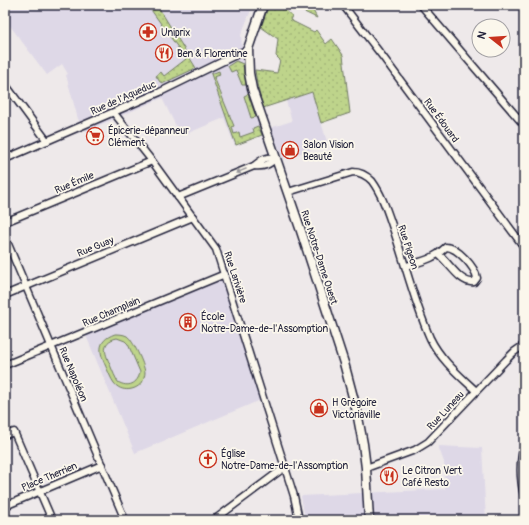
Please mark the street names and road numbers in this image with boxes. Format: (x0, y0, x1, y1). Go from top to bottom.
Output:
street label: Rue de l'Aqueduc (89, 78, 158, 118)
street label: Rue Édouard (421, 96, 462, 145)
street label: Rue Émile (53, 168, 96, 197)
street label: Rue Notre-Dame Ouest (298, 209, 340, 307)
street label: Rue Pigeon (395, 224, 421, 271)
street label: Rue Guay (75, 234, 116, 260)
street label: Rue Larivière (221, 250, 249, 305)
street label: Rue Champlain (81, 294, 142, 329)
street label: Rue Napoléon (56, 345, 90, 404)
street label: Rue Luneau (425, 389, 467, 433)
street label: Place Therrien (20, 460, 79, 494)

